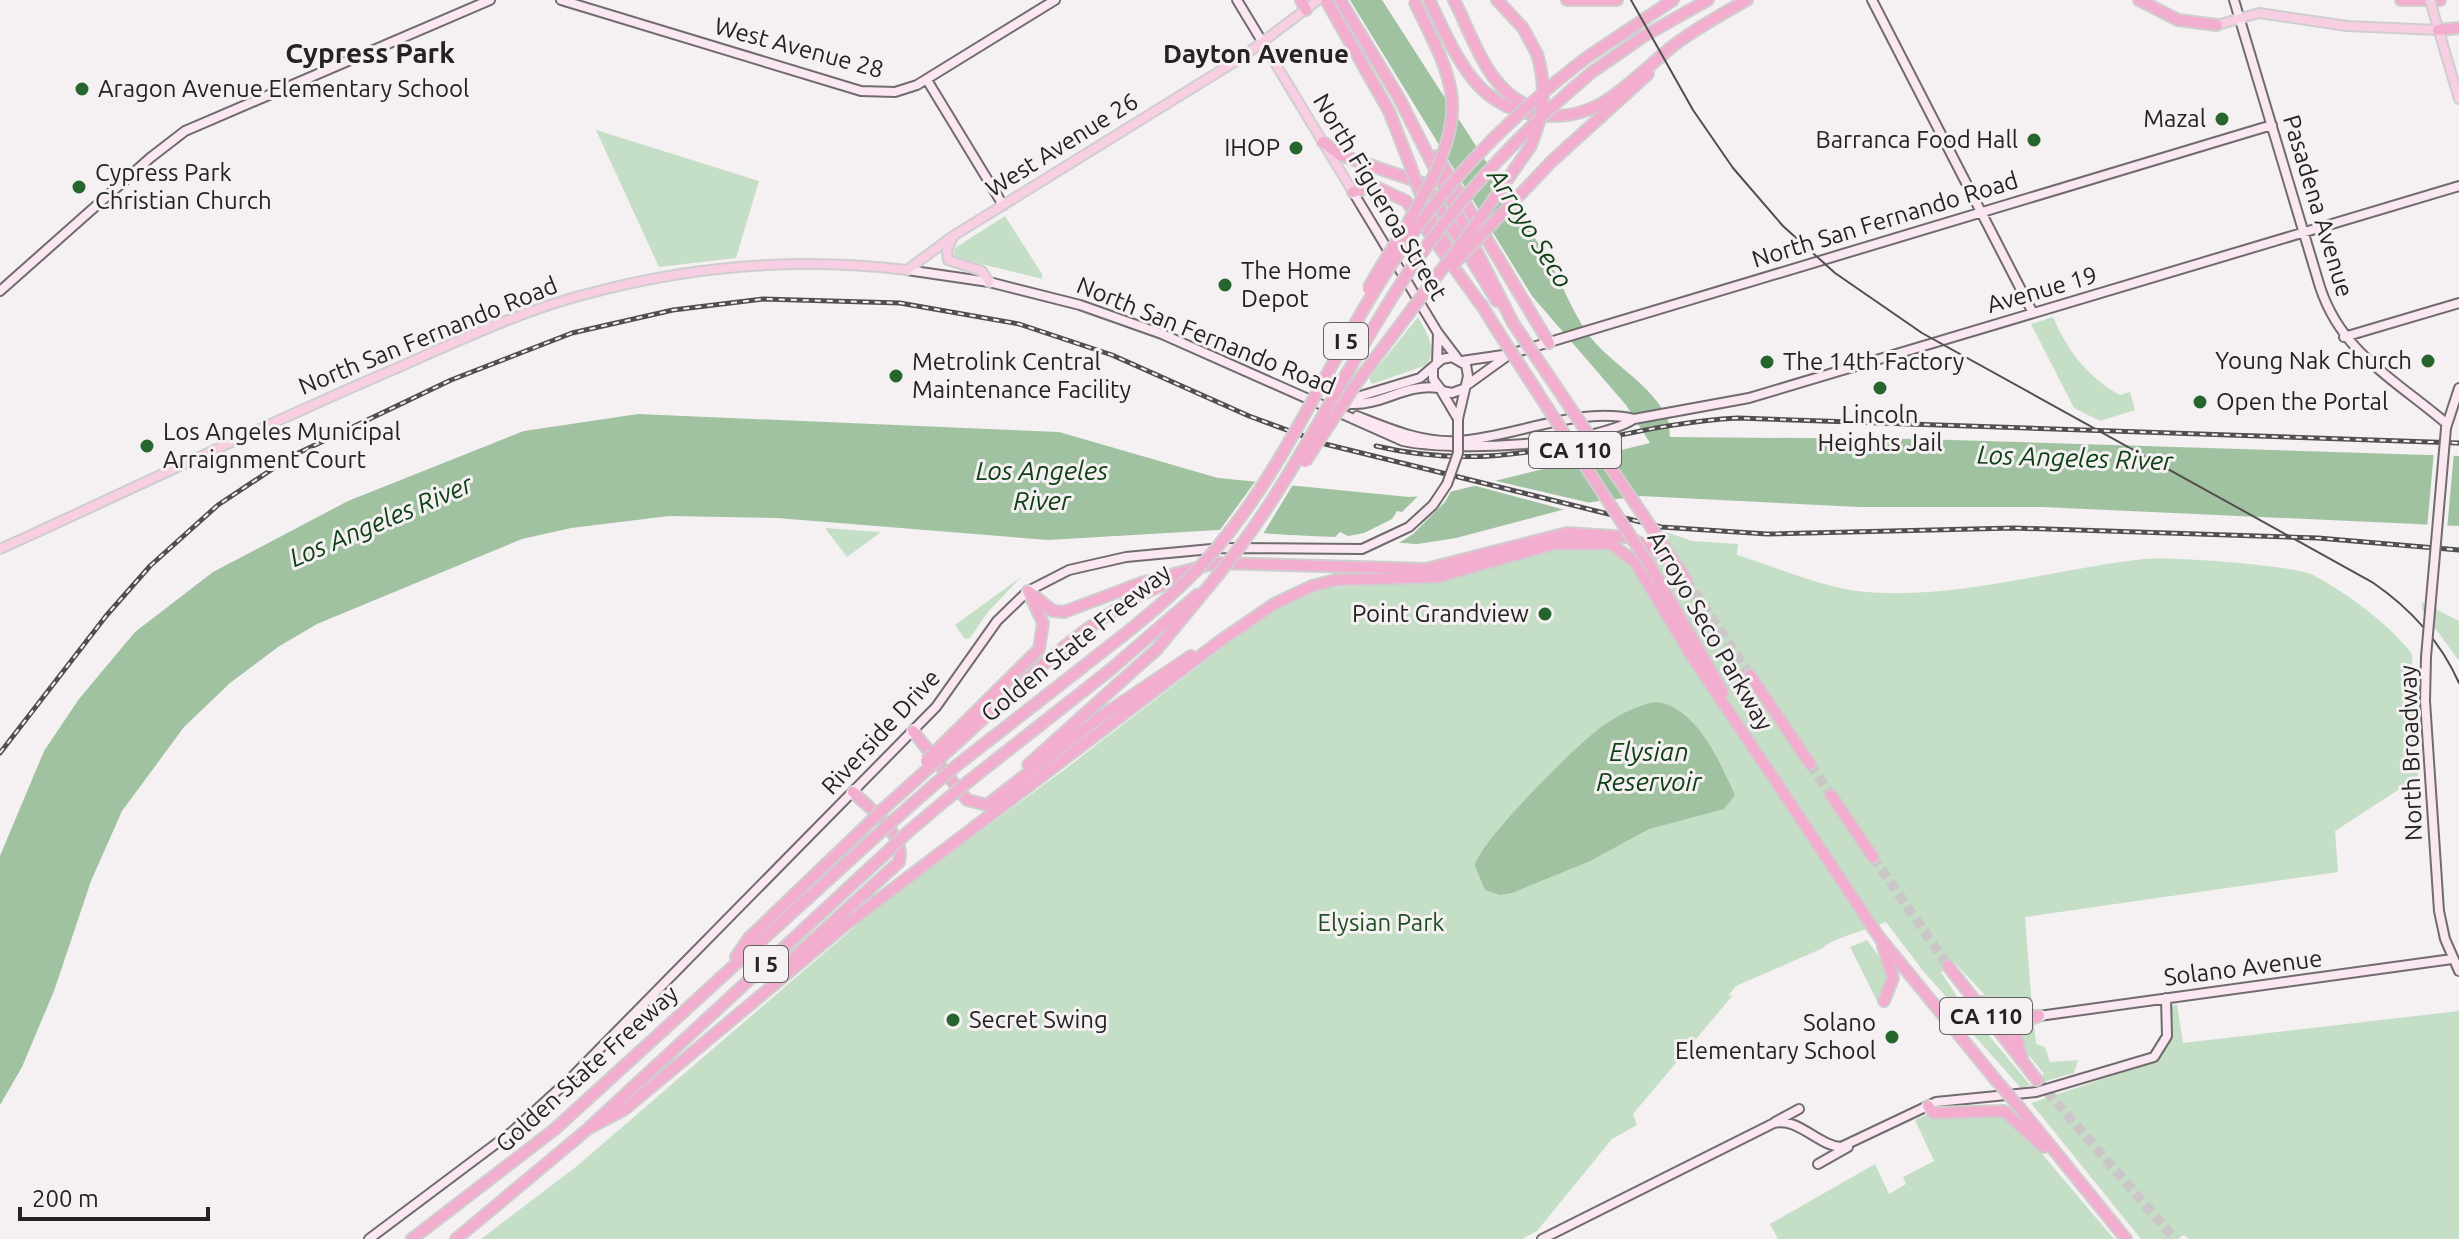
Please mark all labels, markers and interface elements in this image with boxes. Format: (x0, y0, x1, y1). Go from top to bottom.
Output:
street label: West Avenue 28 (712, 12, 887, 83)
district label: Cypress Park (285, 37, 455, 68)
district label: Dayton Avenue (1163, 39, 1349, 68)
place label: Aragon Avenue Elementary School (98, 75, 469, 102)
marker: Aragon Avenue Elementary School (73, 80, 91, 98)
street label: West Avenue 26 (981, 87, 1143, 202)
street label: North Figueroa Street (1308, 89, 1453, 305)
place label: Mazal (2143, 105, 2206, 132)
marker: Mazal (2213, 110, 2231, 128)
street label: Pasadena Avenue (2278, 112, 2359, 300)
place label: Barranca Food Hall (1815, 126, 2018, 153)
marker: Barranca Food Hall (2025, 131, 2043, 149)
place label: IHOP (1224, 134, 1280, 161)
marker: IHOP (1287, 139, 1305, 157)
place label: Cypress Park Christian Church (95, 159, 272, 214)
water label: Arroyo Seco (1481, 161, 1578, 293)
street label: North San Fernando Road (1749, 166, 2021, 273)
marker: Cypress Park Christian Church (70, 178, 88, 196)
place label: The Home Depot (1241, 257, 1352, 312)
street label: Avenue 19 (1984, 261, 2100, 318)
street label: North San Fernando Road (295, 271, 561, 400)
street label: North San Fernando Road (1073, 271, 1339, 400)
marker: The Home Depot (1216, 276, 1234, 294)
road number: I 5 (1324, 323, 1368, 359)
place label: Young Nak Church (2215, 347, 2412, 374)
place label: Metrolink Central Maintenance Facility (912, 348, 1132, 403)
place label: The 14th Factory (1783, 348, 1965, 375)
marker: Young Nak Church (2419, 352, 2437, 370)
marker: The 14th Factory (1758, 353, 1776, 371)
marker: Metrolink Central Maintenance Facility (887, 367, 905, 385)
marker: Lincoln Heights Jail (1871, 379, 1889, 397)
place label: Open the Portal (2216, 388, 2388, 415)
marker: Open the Portal (2191, 393, 2209, 411)
place label: Lincoln Heights Jail (1818, 401, 1942, 456)
place label: Los Angeles Municipal Arraignment Court (163, 418, 401, 473)
road number: CA 110 (1529, 432, 1621, 468)
marker: Los Angeles Municipal Arraignment Court (138, 437, 156, 455)
water label: Los Angeles River (1977, 440, 2175, 475)
water label: Los Angeles River (976, 456, 1108, 515)
water label: Los Angeles River (285, 468, 478, 572)
street label: Arroyo Seco Parkway (1642, 526, 1779, 736)
street label: Golden State Freeway (976, 558, 1176, 727)
place label: Point Grandview (1352, 600, 1529, 627)
marker: Point Grandview (1536, 605, 1554, 623)
street label: Riverside Drive (816, 664, 945, 800)
street label: North Broadway (2394, 664, 2427, 841)
water label: Elysian Reservoir (1596, 737, 1703, 796)
park label: Elysian Park (1318, 909, 1444, 936)
street label: Solano Avenue (2162, 944, 2324, 991)
road number: I 5 (744, 946, 788, 982)
street label: Golden State Freeway (490, 980, 683, 1157)
road number: CA 110 (1940, 998, 2032, 1034)
place label: Secret Swing (969, 1006, 1108, 1033)
place label: Solano Elementary School (1675, 1009, 1876, 1064)
marker: Secret Swing (944, 1011, 962, 1029)
marker: Solano Elementary School (1883, 1028, 1901, 1046)
scale bar (20, 1171, 208, 1221)
text: 200 m (32, 1185, 99, 1212)

